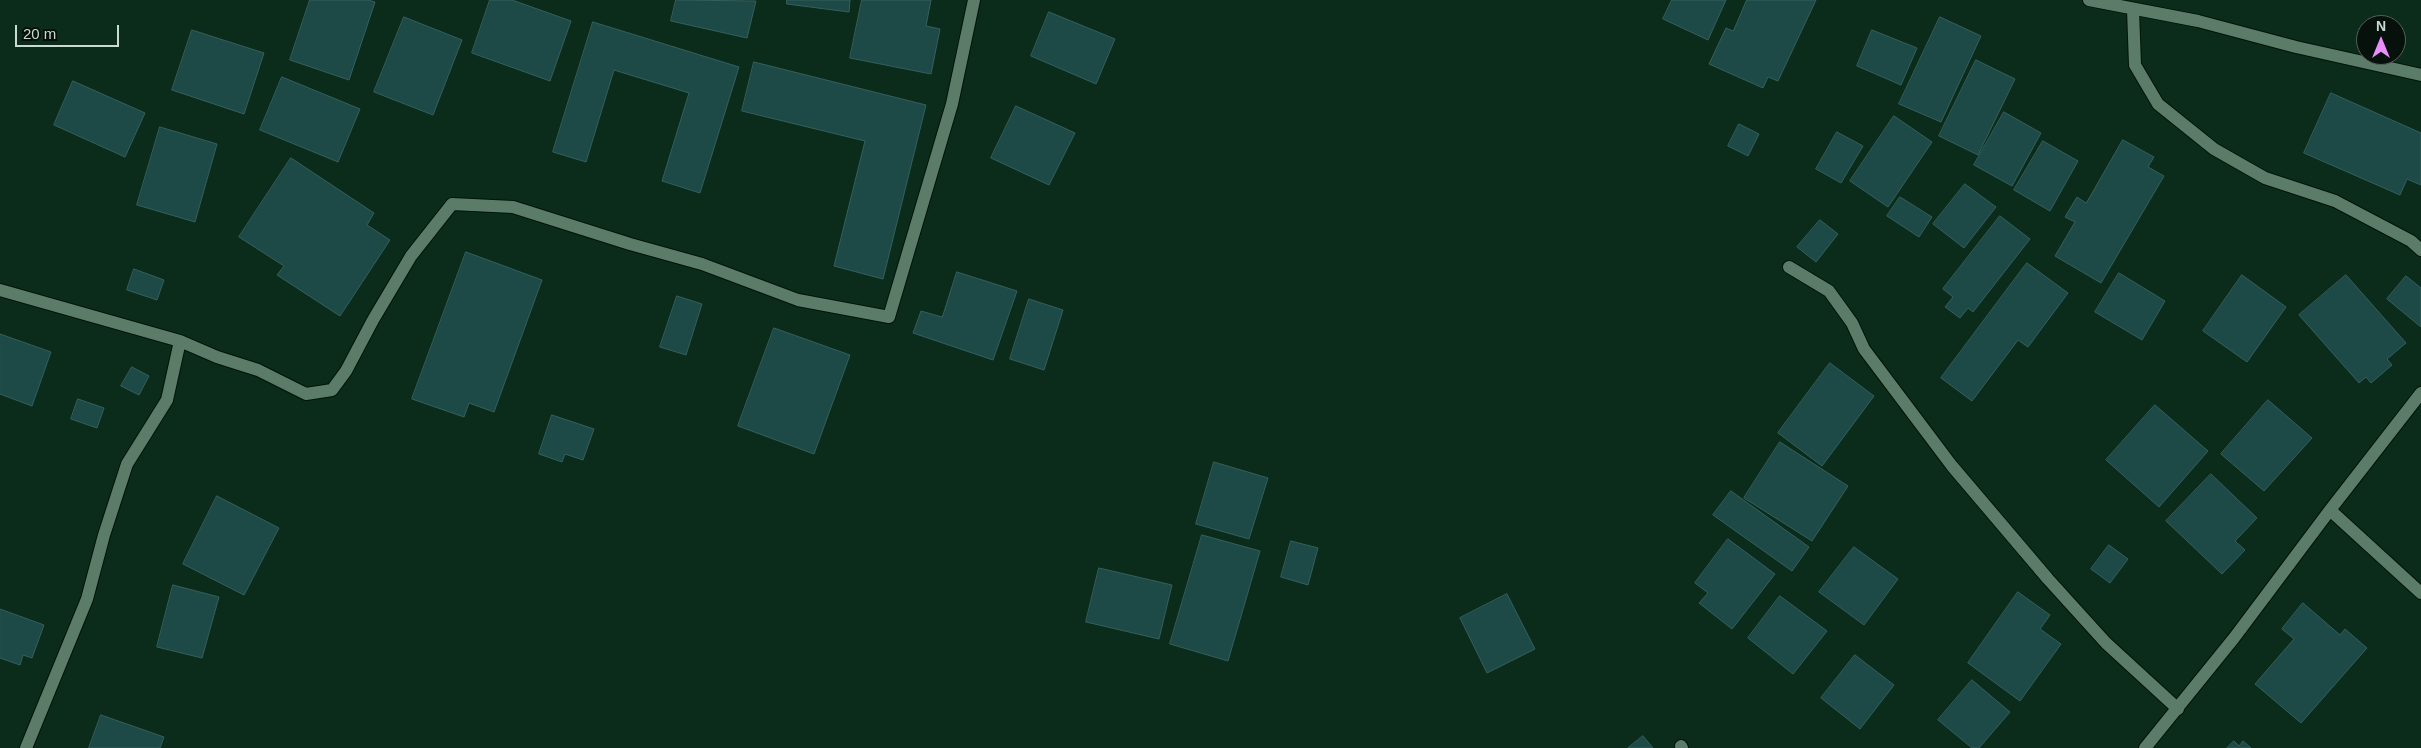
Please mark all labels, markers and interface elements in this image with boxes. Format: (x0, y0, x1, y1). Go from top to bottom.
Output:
scale bar (18, 15, 121, 47)
north arrow (2356, 15, 2406, 65)
text: N (2376, 18, 2386, 34)
text: 20 m (23, 25, 56, 42)

